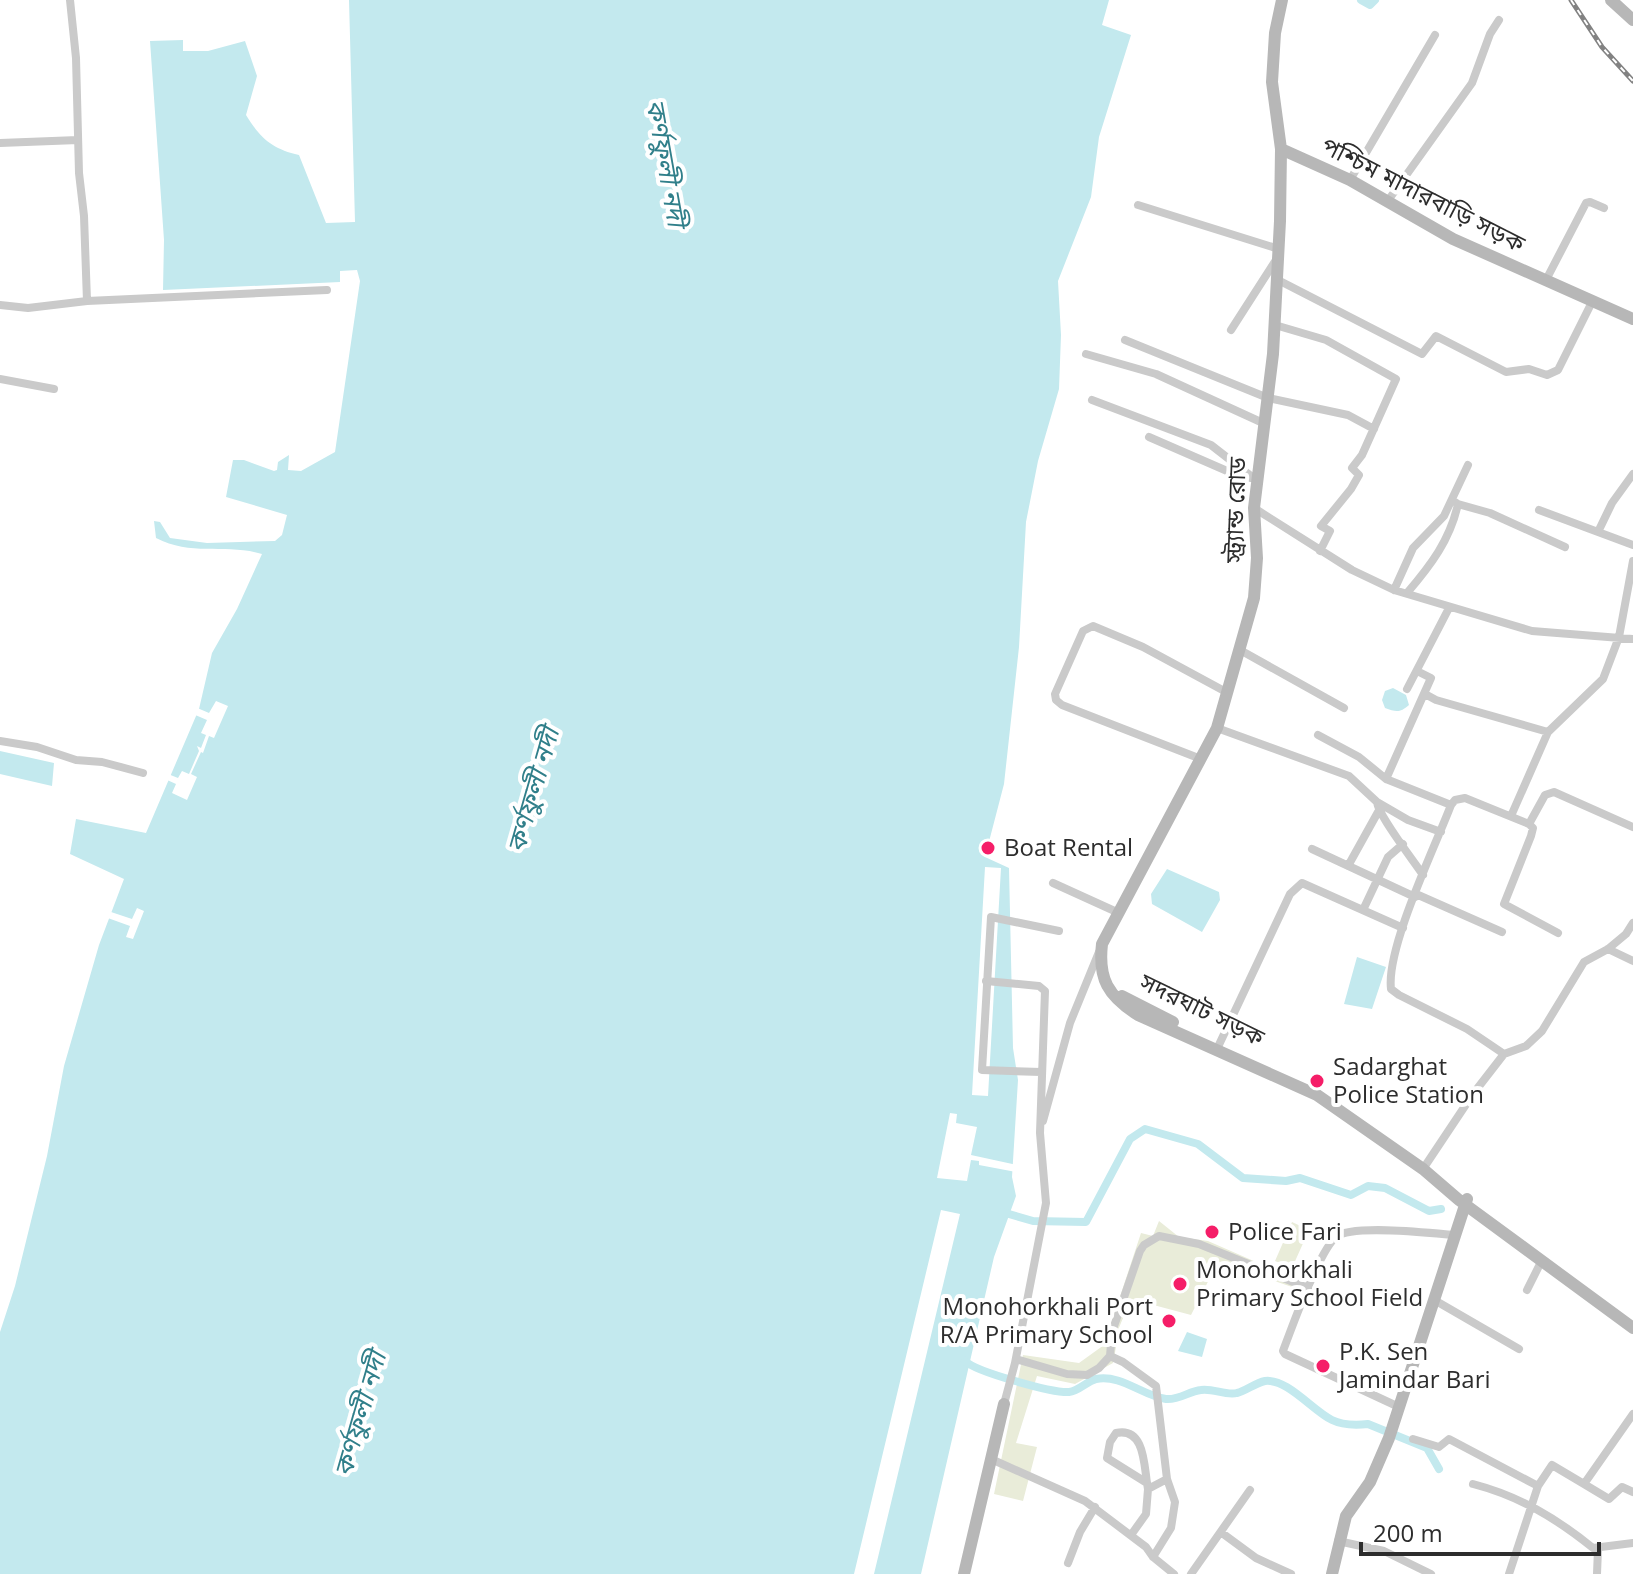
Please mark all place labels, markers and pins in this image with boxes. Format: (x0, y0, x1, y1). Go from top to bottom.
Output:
place label: Boat Rental (1004, 830, 1133, 863)
marker: Boat Rental (979, 839, 997, 857)
place label: Sadarghat Police Station (1333, 1049, 1484, 1110)
marker: Sadarghat Police Station (1308, 1072, 1326, 1090)
place label: Police Fari (1228, 1214, 1342, 1247)
marker: Police Fari (1203, 1223, 1221, 1241)
place label: Monohorkhali Primary School Field (1196, 1252, 1423, 1313)
marker: Monohorkhali Primary School Field (1171, 1275, 1189, 1293)
place label: Monohorkhali Port R/A Primary School (940, 1289, 1153, 1350)
marker: Monohorkhali Port R/A Primary School (1160, 1312, 1178, 1330)
place label: P.K. Sen Jamindar Bari (1337, 1334, 1491, 1395)
marker: P.K. Sen Jamindar Bari (1314, 1357, 1332, 1375)

